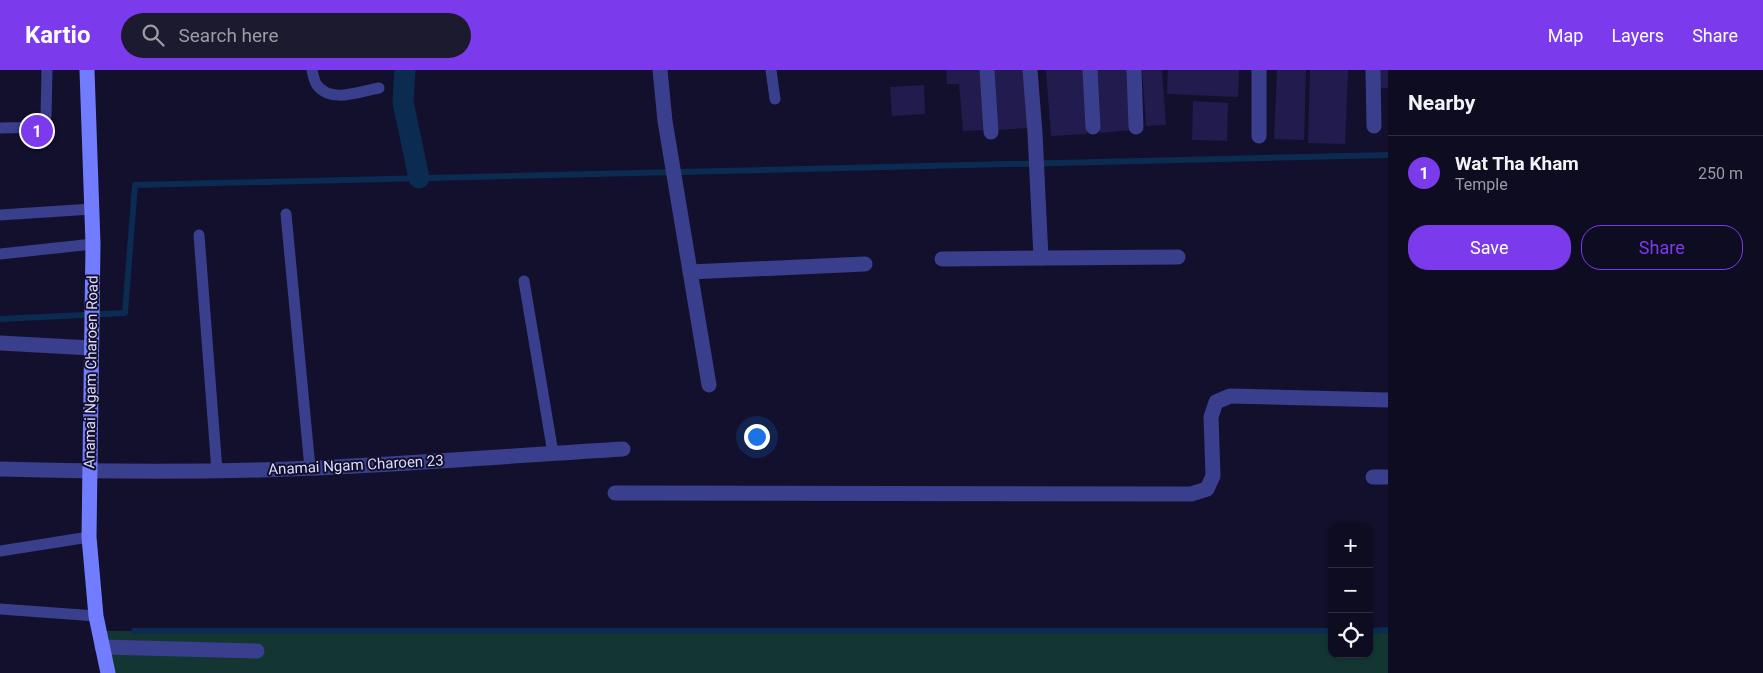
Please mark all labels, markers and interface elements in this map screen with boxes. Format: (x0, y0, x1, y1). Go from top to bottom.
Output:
search box (121, 13, 471, 58)
text: Kartio (25, 21, 91, 49)
icon: search (139, 21, 167, 49)
text: Search here (179, 24, 278, 47)
text: Map (1548, 25, 1583, 46)
text: Layers (1611, 25, 1664, 46)
text: Share (1692, 25, 1738, 46)
text: Nearby (1408, 91, 1475, 115)
pin: 1 (21, 112, 53, 150)
text: Wat Tha Kham (1455, 152, 1579, 175)
text: 1 (1419, 164, 1429, 183)
text: 250 m (1698, 164, 1743, 183)
text: Temple (1455, 175, 1508, 194)
button: Save (1408, 225, 1571, 270)
button: Share (1581, 225, 1743, 270)
street label: Anamai Ngam Charoen Road (80, 275, 102, 469)
your location (744, 424, 770, 450)
street label: Anamai Ngam Charoen 23 (268, 451, 444, 479)
map controls (1328, 523, 1373, 658)
button: + (1328, 523, 1373, 568)
button: − (1328, 568, 1373, 613)
button: locate (1328, 613, 1373, 658)

